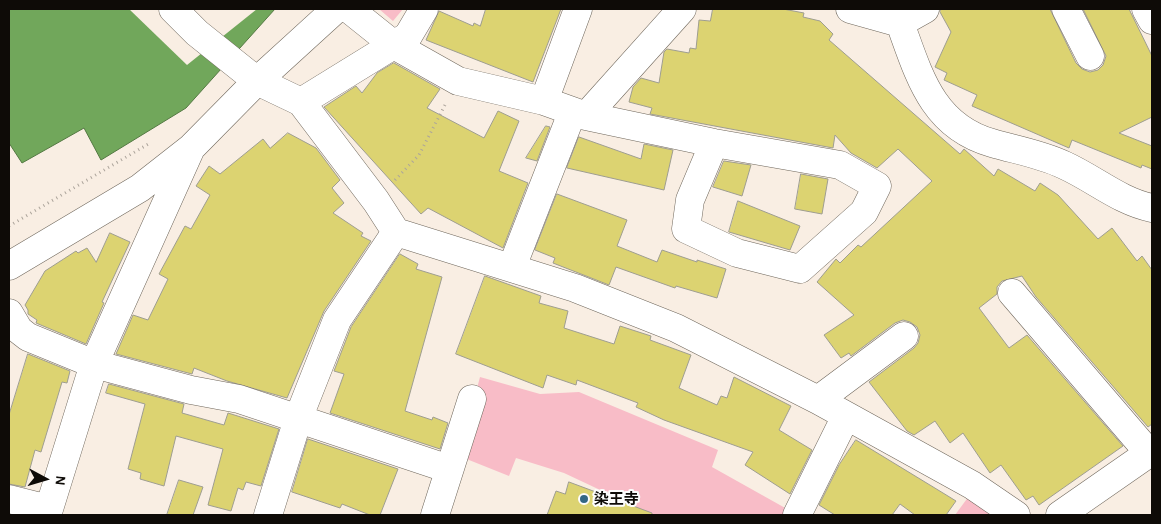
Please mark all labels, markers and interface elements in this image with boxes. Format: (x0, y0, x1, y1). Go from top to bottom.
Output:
north arrow (20, 454, 70, 504)
text: N (52, 475, 67, 486)
place label: 染王寺 (594, 490, 639, 508)
marker: 染王寺 (578, 493, 590, 505)

